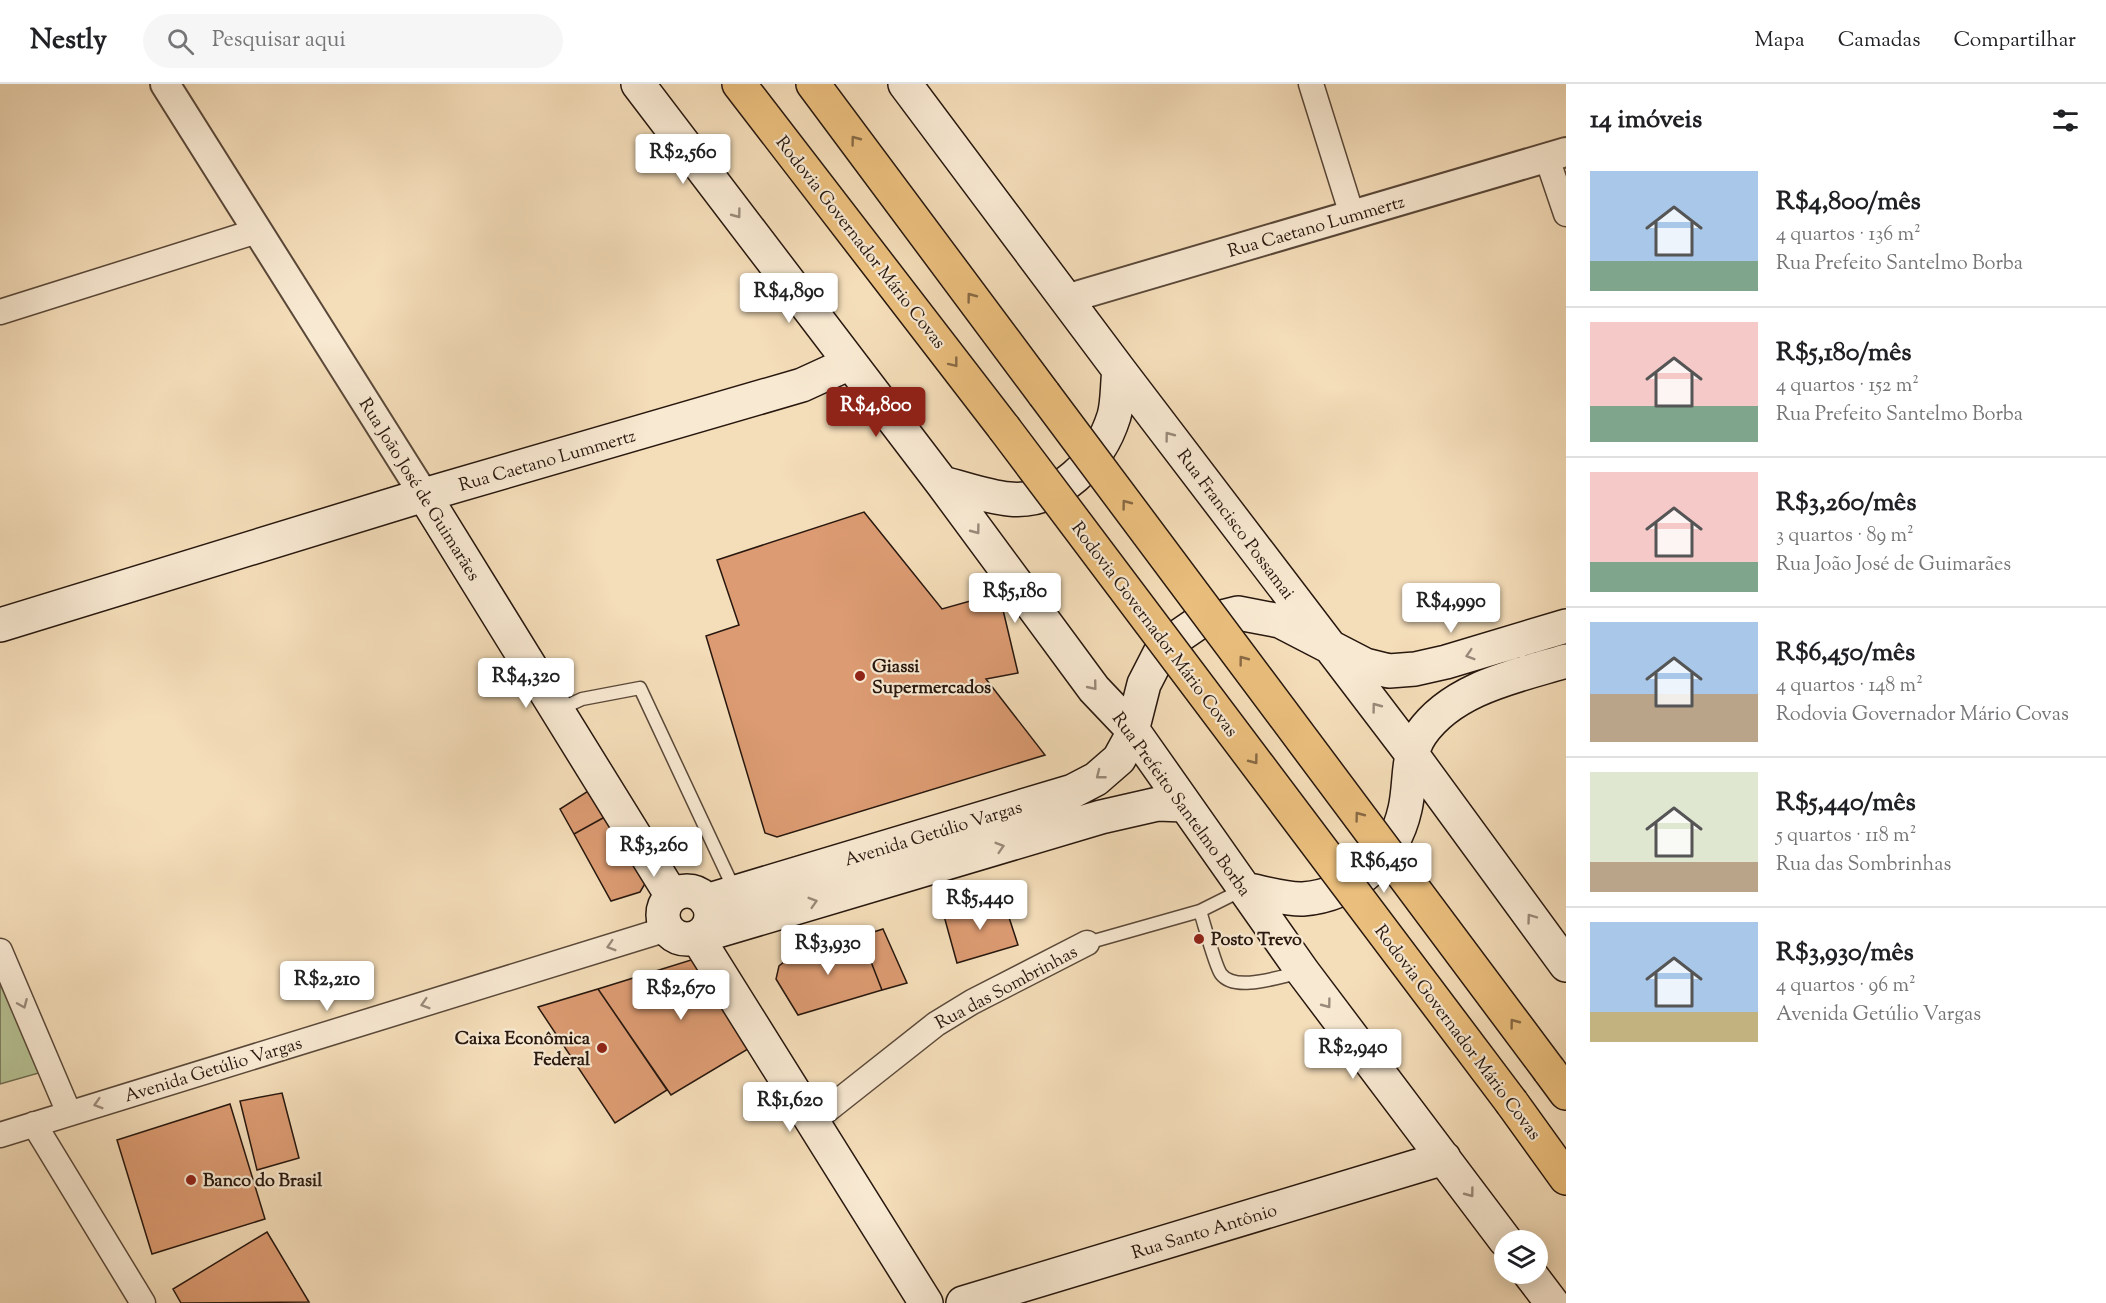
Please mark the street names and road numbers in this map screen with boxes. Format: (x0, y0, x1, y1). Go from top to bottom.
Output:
street label: Rodovia Governador Mário Covas (768, 131, 951, 355)
street label: Rua Caetano Lummertz (1225, 190, 1408, 266)
street label: Rua João José de Guimarães (351, 393, 485, 587)
street label: Rua Caetano Lummertz (456, 424, 639, 500)
street label: Rua Francisco Possamai (1169, 445, 1300, 606)
street label: Rodovia Governador Mário Covas (1064, 517, 1243, 743)
street label: Rua Prefeito Santelmo Borba (1105, 708, 1256, 903)
street label: Avenida Getúlio Vargas (842, 795, 1026, 874)
street label: Rodovia Governador Mário Covas (1367, 920, 1546, 1146)
street label: Rua das Sombrinhas (931, 940, 1083, 1037)
street label: Avenida Getúlio Vargas (122, 1031, 306, 1110)
street label: Rua Santo Antônio (1129, 1198, 1281, 1267)

